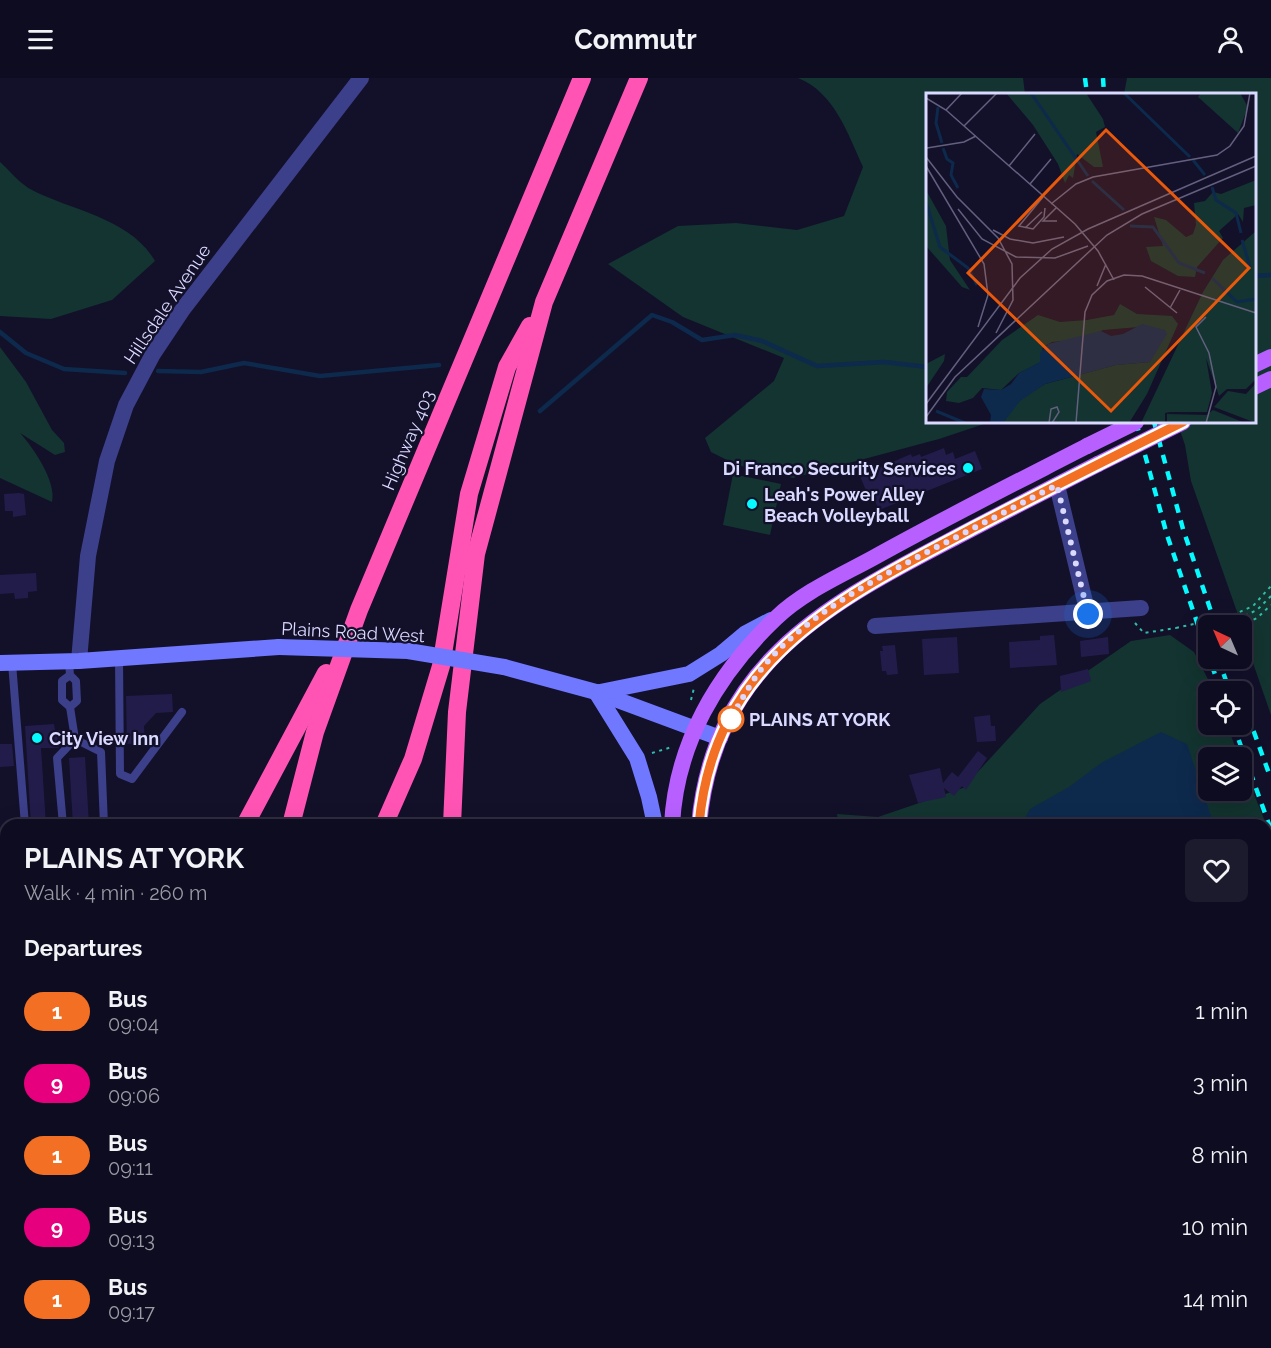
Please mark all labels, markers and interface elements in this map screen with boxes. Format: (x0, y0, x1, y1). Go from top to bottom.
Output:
icon: menu (24, 23, 57, 56)
icon: person (1214, 23, 1247, 56)
text: Commutr (574, 24, 697, 55)
inset map (926, 93, 1256, 423)
street label: Hillsdale Avenue (119, 240, 215, 368)
street label: Highway 403 (377, 387, 439, 493)
place label: Di Franco Security Services (723, 458, 956, 479)
marker: Di Franco Security Services (961, 461, 975, 475)
place label: Leah's Power Alley Beach Volleyball (764, 484, 925, 526)
marker: Leah's Power Alley Beach Volleyball (745, 497, 759, 511)
your location (1073, 599, 1103, 629)
north arrow (1198, 615, 1252, 669)
map controls (1198, 615, 1252, 801)
street label: Plains Road West (281, 618, 425, 646)
button: locate (1198, 681, 1252, 735)
marker: PLAINS AT YORK (718, 706, 744, 732)
place label: PLAINS AT YORK (749, 709, 891, 730)
place label: City View Inn (49, 728, 159, 749)
marker: City View Inn (30, 731, 44, 745)
button: layers (1198, 747, 1252, 801)
button: heart (1185, 839, 1248, 902)
text: PLAINS AT YORK (24, 842, 244, 875)
text: Walk · 4 min · 260 m (24, 881, 207, 905)
text: Departures (24, 935, 142, 961)
text: Bus (108, 986, 147, 1012)
text: 1 min (1195, 998, 1248, 1024)
text: 1 (52, 999, 62, 1024)
text: 09:04 (108, 1012, 159, 1036)
text: Bus (108, 1058, 147, 1084)
text: 3 min (1193, 1070, 1248, 1096)
text: 9 (51, 1071, 63, 1096)
text: 09:06 (108, 1084, 160, 1108)
text: Bus (108, 1130, 147, 1156)
text: 8 min (1192, 1142, 1248, 1168)
text: 1 (52, 1143, 62, 1168)
text: 09:11 (108, 1156, 153, 1180)
text: Bus (108, 1202, 147, 1228)
text: 10 min (1182, 1214, 1248, 1240)
text: 9 (51, 1215, 63, 1240)
text: 09:13 (108, 1228, 155, 1252)
text: Bus (108, 1274, 147, 1300)
text: 14 min (1183, 1286, 1248, 1312)
text: 1 (52, 1287, 62, 1312)
text: 09:17 (108, 1300, 155, 1324)

